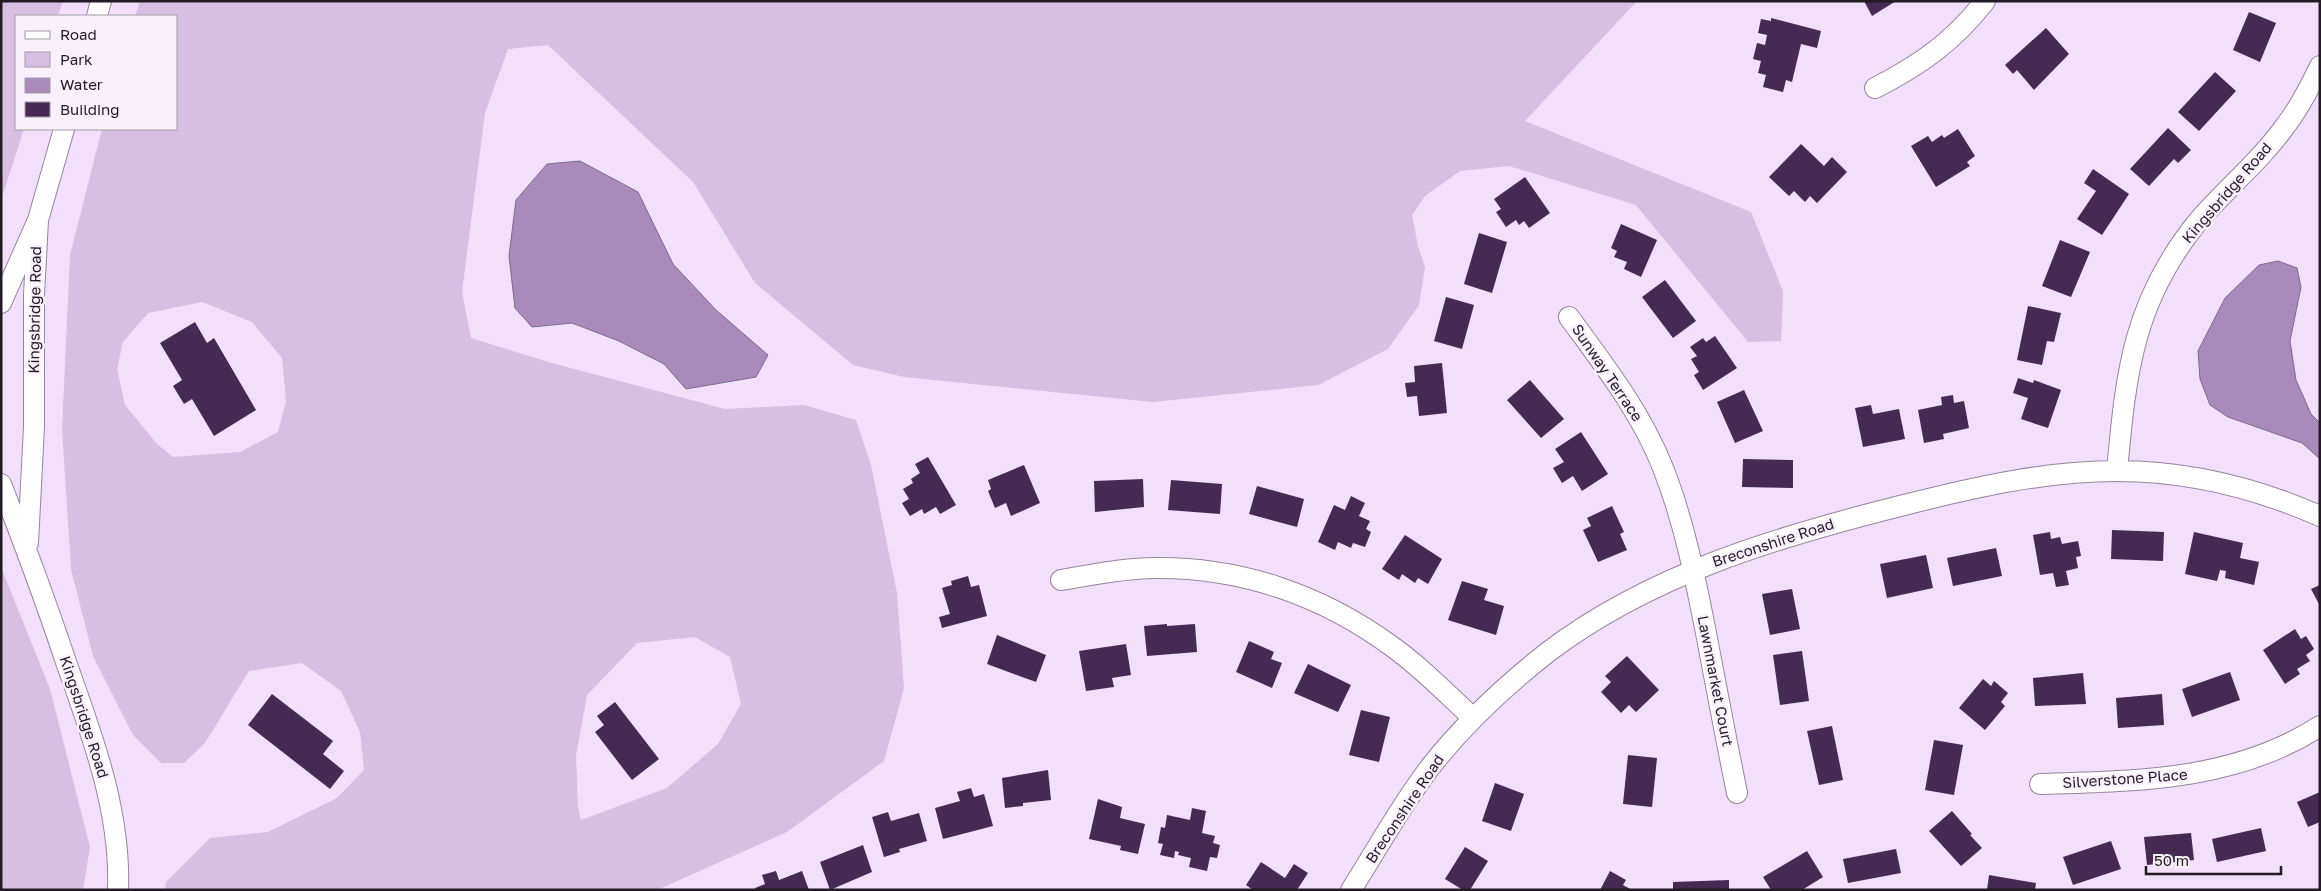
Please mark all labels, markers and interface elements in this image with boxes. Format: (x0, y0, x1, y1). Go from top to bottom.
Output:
legend (15, 15, 178, 130)
text: Road (60, 25, 97, 43)
text: Park (60, 50, 93, 68)
text: Water (60, 75, 103, 93)
text: Building (60, 100, 120, 118)
street label: Kingsbridge Road (2178, 138, 2275, 246)
street label: Kingsbridge Road (24, 246, 44, 374)
street label: Sunway Terrace (1569, 320, 1647, 425)
street label: Breconshire Road (1710, 514, 1836, 570)
street label: Lawnmarket Court (1694, 614, 1738, 748)
street label: Kingsbridge Road (57, 653, 113, 780)
street label: Breconshire Road (1361, 751, 1447, 866)
street label: Silverstone Place (2062, 765, 2188, 791)
scale bar (2146, 844, 2281, 876)
text: 50 m (2154, 851, 2189, 869)

